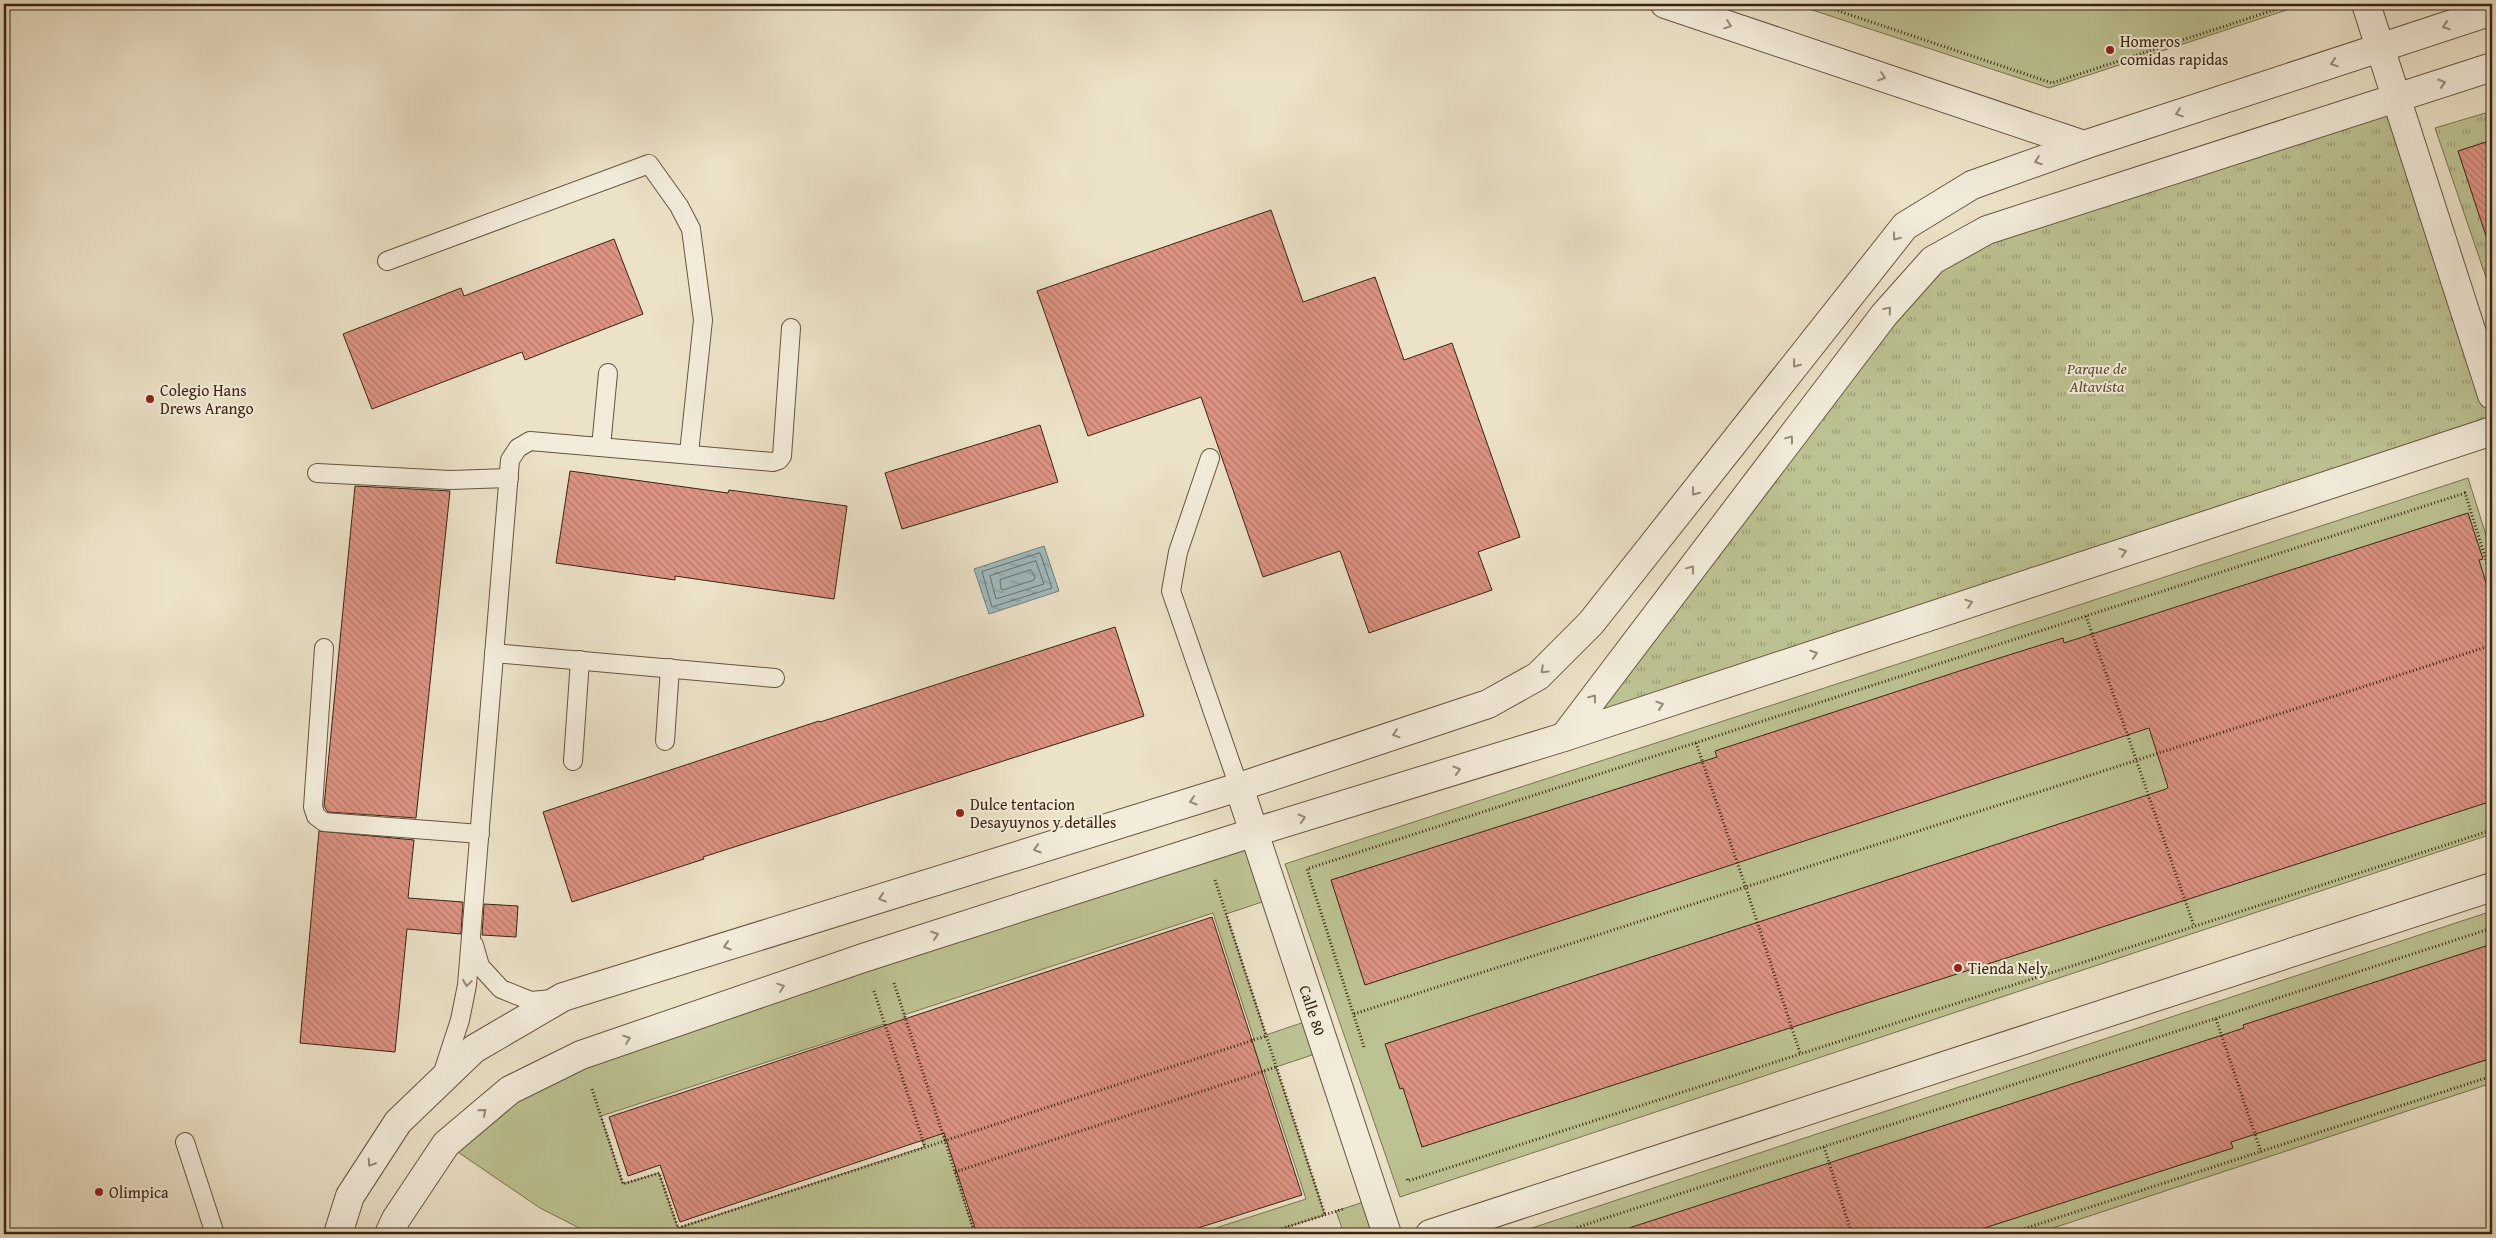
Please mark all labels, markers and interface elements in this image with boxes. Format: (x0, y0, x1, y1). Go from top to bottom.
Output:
one-way arrow (1723, 19, 1731, 29)
one-way arrow (2442, 20, 2451, 30)
place label: Homeros comidas rapidas (2120, 29, 2228, 71)
marker: Homeros comidas rapidas (2104, 44, 2116, 56)
one-way arrow (2330, 57, 2338, 67)
one-way arrow (1877, 71, 1885, 81)
one-way arrow (2437, 79, 2446, 89)
one-way arrow (2176, 108, 2184, 118)
one-way arrow (2034, 155, 2043, 165)
one-way arrow (1893, 231, 1902, 240)
one-way arrow (1882, 307, 1891, 316)
park label: Parque de Altavista (2066, 356, 2128, 398)
one-way arrow (1793, 358, 1801, 367)
place label: Colegio Hans Drews Arango (160, 378, 254, 420)
marker: Colegio Hans Drews Arango (144, 393, 156, 405)
one-way arrow (1784, 436, 1792, 445)
one-way arrow (1692, 486, 1701, 496)
one-way arrow (2118, 548, 2127, 558)
one-way arrow (1686, 566, 1694, 575)
one-way arrow (1964, 599, 1972, 609)
one-way arrow (1810, 650, 1818, 660)
one-way arrow (1541, 664, 1550, 673)
one-way arrow (1588, 695, 1596, 704)
one-way arrow (1655, 701, 1664, 711)
one-way arrow (1393, 728, 1401, 738)
one-way arrow (1453, 766, 1461, 776)
place label: Dulce tentacion Desayuynos y detalles (970, 792, 1116, 834)
one-way arrow (1189, 795, 1197, 805)
marker: Dulce tentacion Desayuynos y detalles (954, 807, 966, 819)
one-way arrow (1297, 814, 1306, 824)
one-way arrow (1034, 844, 1042, 854)
one-way arrow (879, 892, 887, 902)
one-way arrow (930, 931, 938, 941)
one-way arrow (723, 941, 732, 951)
place label: Tienda Nely (1968, 956, 2048, 980)
marker: Tienda Nely (1952, 962, 1964, 974)
one-way arrow (462, 979, 473, 987)
street label: Calle 80 (1293, 982, 1332, 1039)
one-way arrow (776, 983, 784, 993)
one-way arrow (622, 1035, 631, 1045)
one-way arrow (478, 1109, 487, 1118)
one-way arrow (368, 1157, 378, 1166)
place label: Olimpica (109, 1180, 169, 1204)
marker: Olimpica (93, 1186, 105, 1198)

